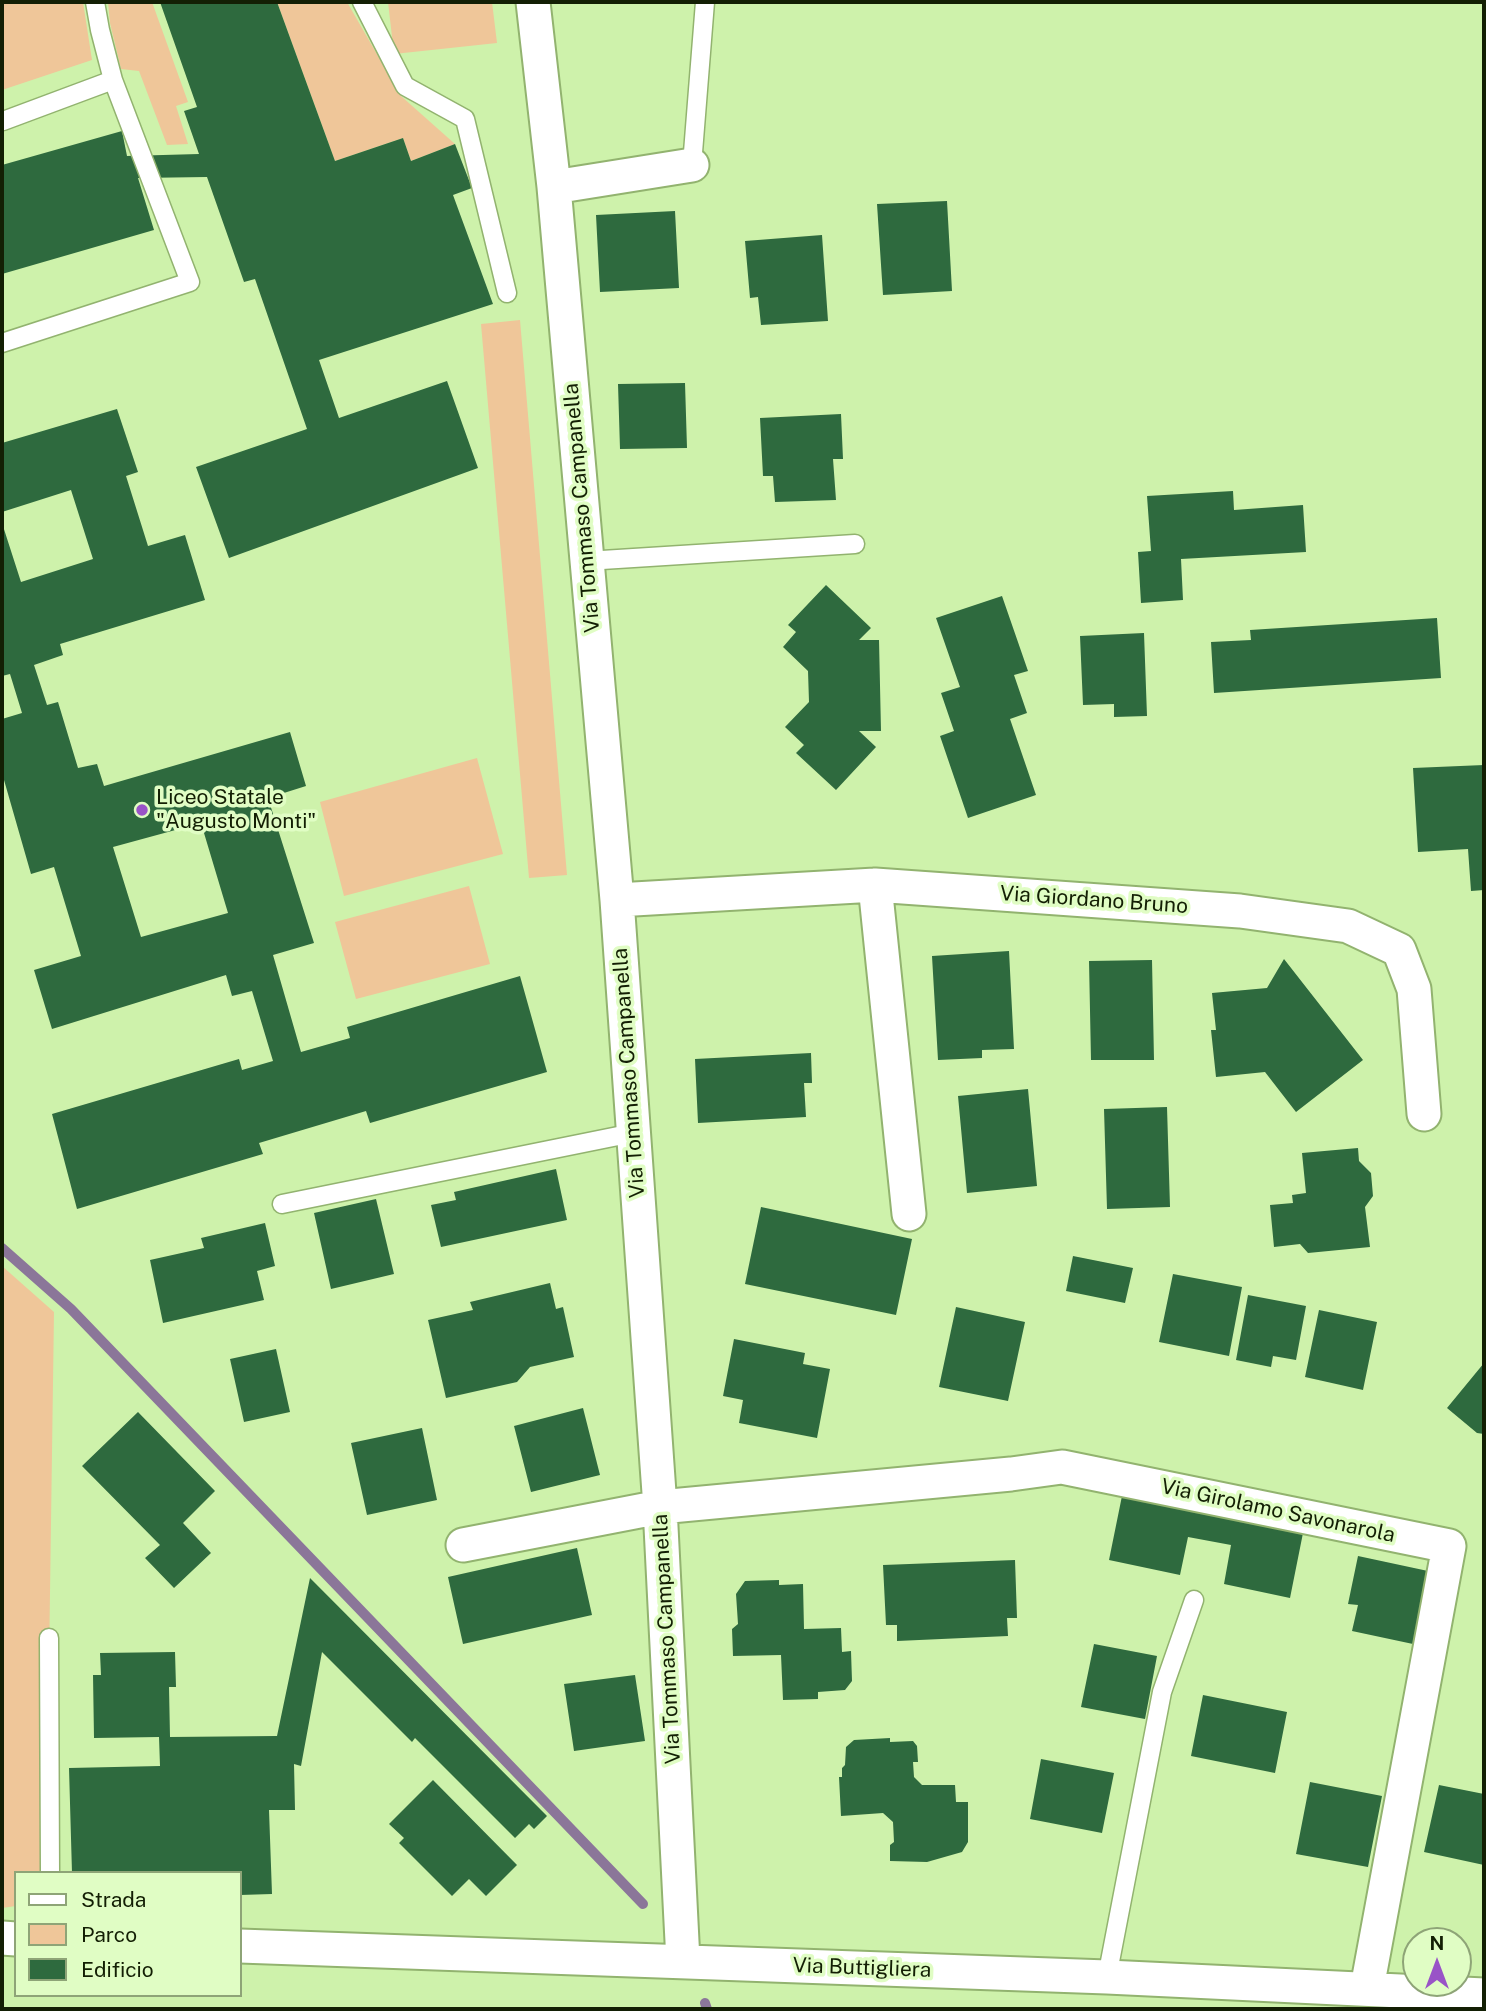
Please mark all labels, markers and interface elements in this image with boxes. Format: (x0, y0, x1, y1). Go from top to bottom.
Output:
street label: Via Tommaso Campanella (559, 382, 605, 634)
place label: Liceo Statale "Augusto Monti" (156, 785, 316, 835)
marker: Liceo Statale "Augusto Monti" (134, 802, 150, 818)
street label: Via Giordano Bruno (999, 881, 1189, 919)
street label: Via Tommaso Campanella (608, 947, 650, 1199)
street label: Via Girolamo Savonarola (1159, 1474, 1397, 1548)
street label: Via Tommaso Campanella (648, 1513, 686, 1765)
legend (14, 1871, 242, 1997)
text: Strada (81, 1887, 146, 1912)
text: Parco (81, 1922, 137, 1947)
north arrow (1402, 1927, 1472, 1997)
text: N (1430, 1932, 1444, 1954)
street label: Via Buttigliera (792, 1953, 932, 1983)
text: Edificio (81, 1957, 154, 1982)

